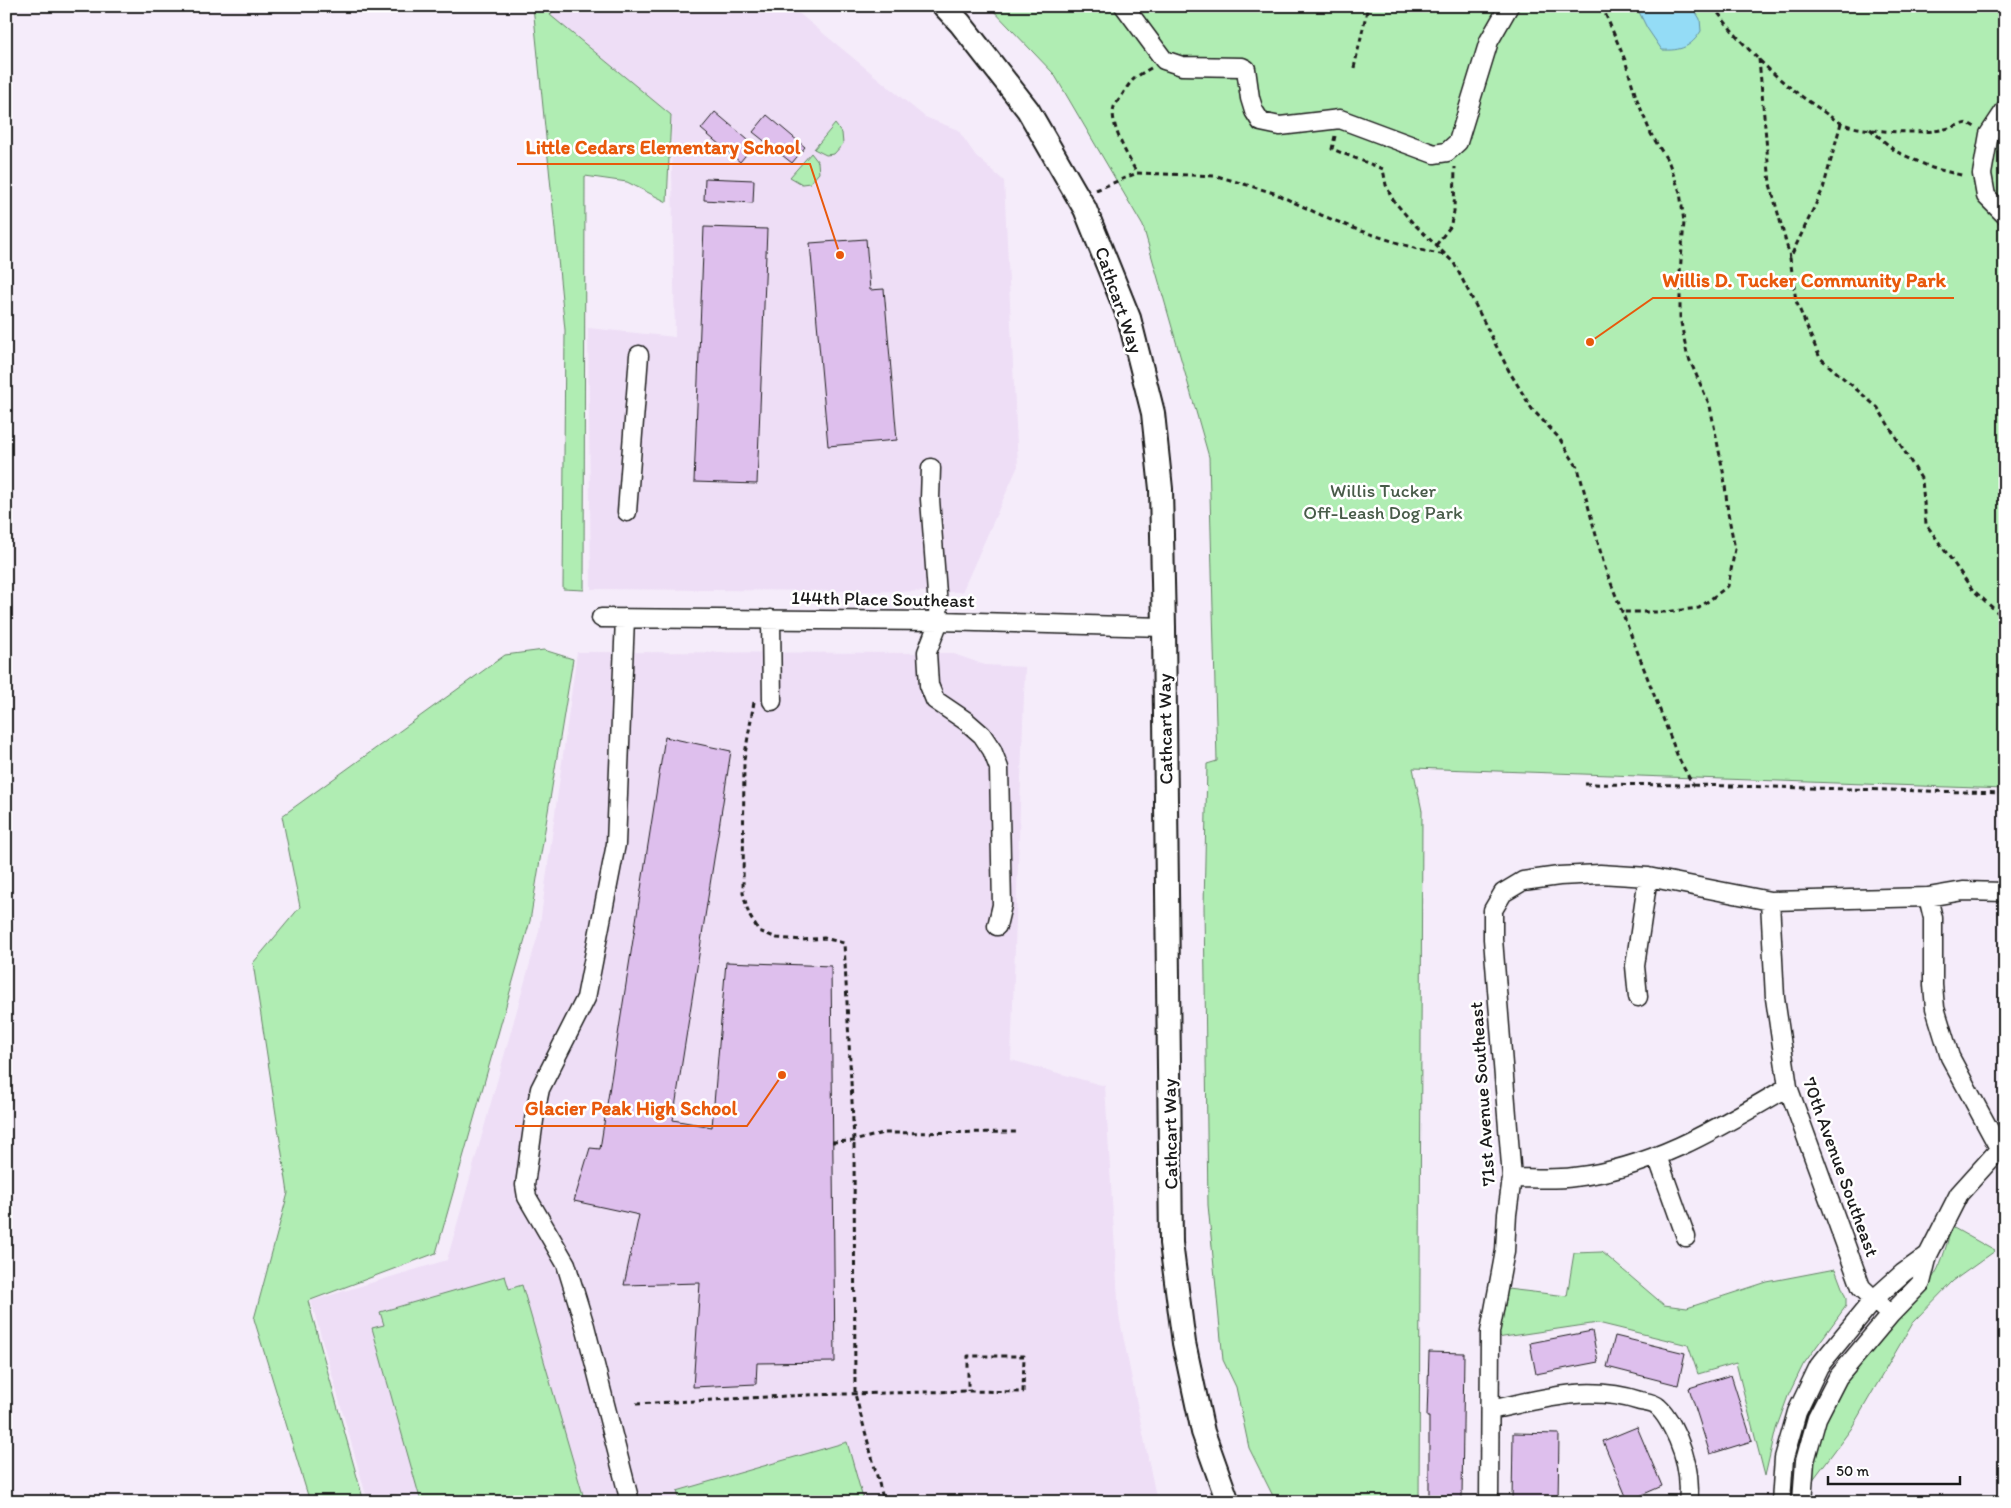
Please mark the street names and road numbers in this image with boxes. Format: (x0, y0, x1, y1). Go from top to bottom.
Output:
street label: Cathcart Way (1090, 244, 1148, 356)
street label: 144th Place Southeast (791, 586, 975, 612)
street label: Cathcart Way (1153, 673, 1177, 785)
street label: 71st Avenue Southeast (1464, 1001, 1500, 1187)
street label: 70th Avenue Southeast (1798, 1074, 1884, 1260)
street label: Cathcart Way (1158, 1078, 1182, 1190)

